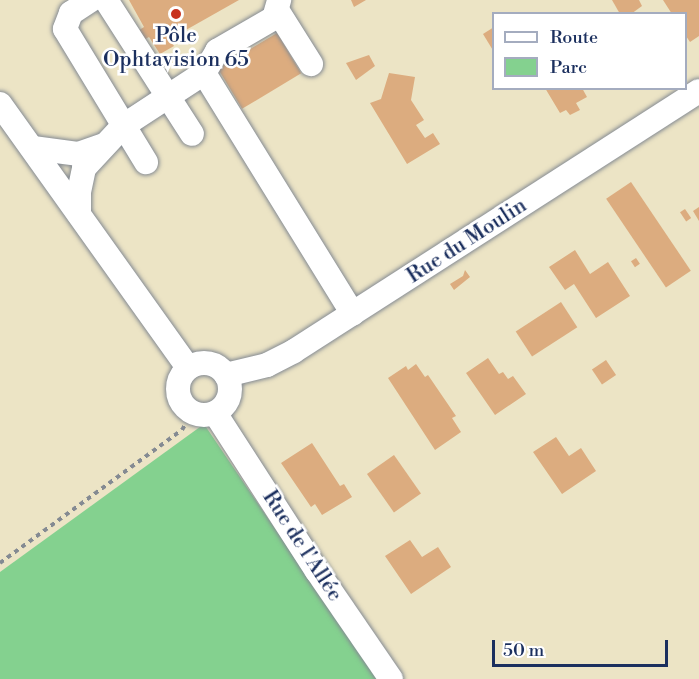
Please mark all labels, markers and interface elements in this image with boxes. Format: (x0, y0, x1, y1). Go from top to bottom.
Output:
marker: Pôle Ophtavision 65 (169, 7, 183, 21)
legend (492, 12, 687, 90)
place label: Pôle Ophtavision 65 (103, 23, 249, 73)
text: Route (550, 26, 598, 49)
text: Parc (550, 56, 587, 79)
street label: Rue du Moulin (402, 193, 532, 289)
street label: Rue de l'Allée (257, 486, 347, 606)
scale bar (495, 628, 670, 666)
text: 50 m (503, 639, 544, 662)

